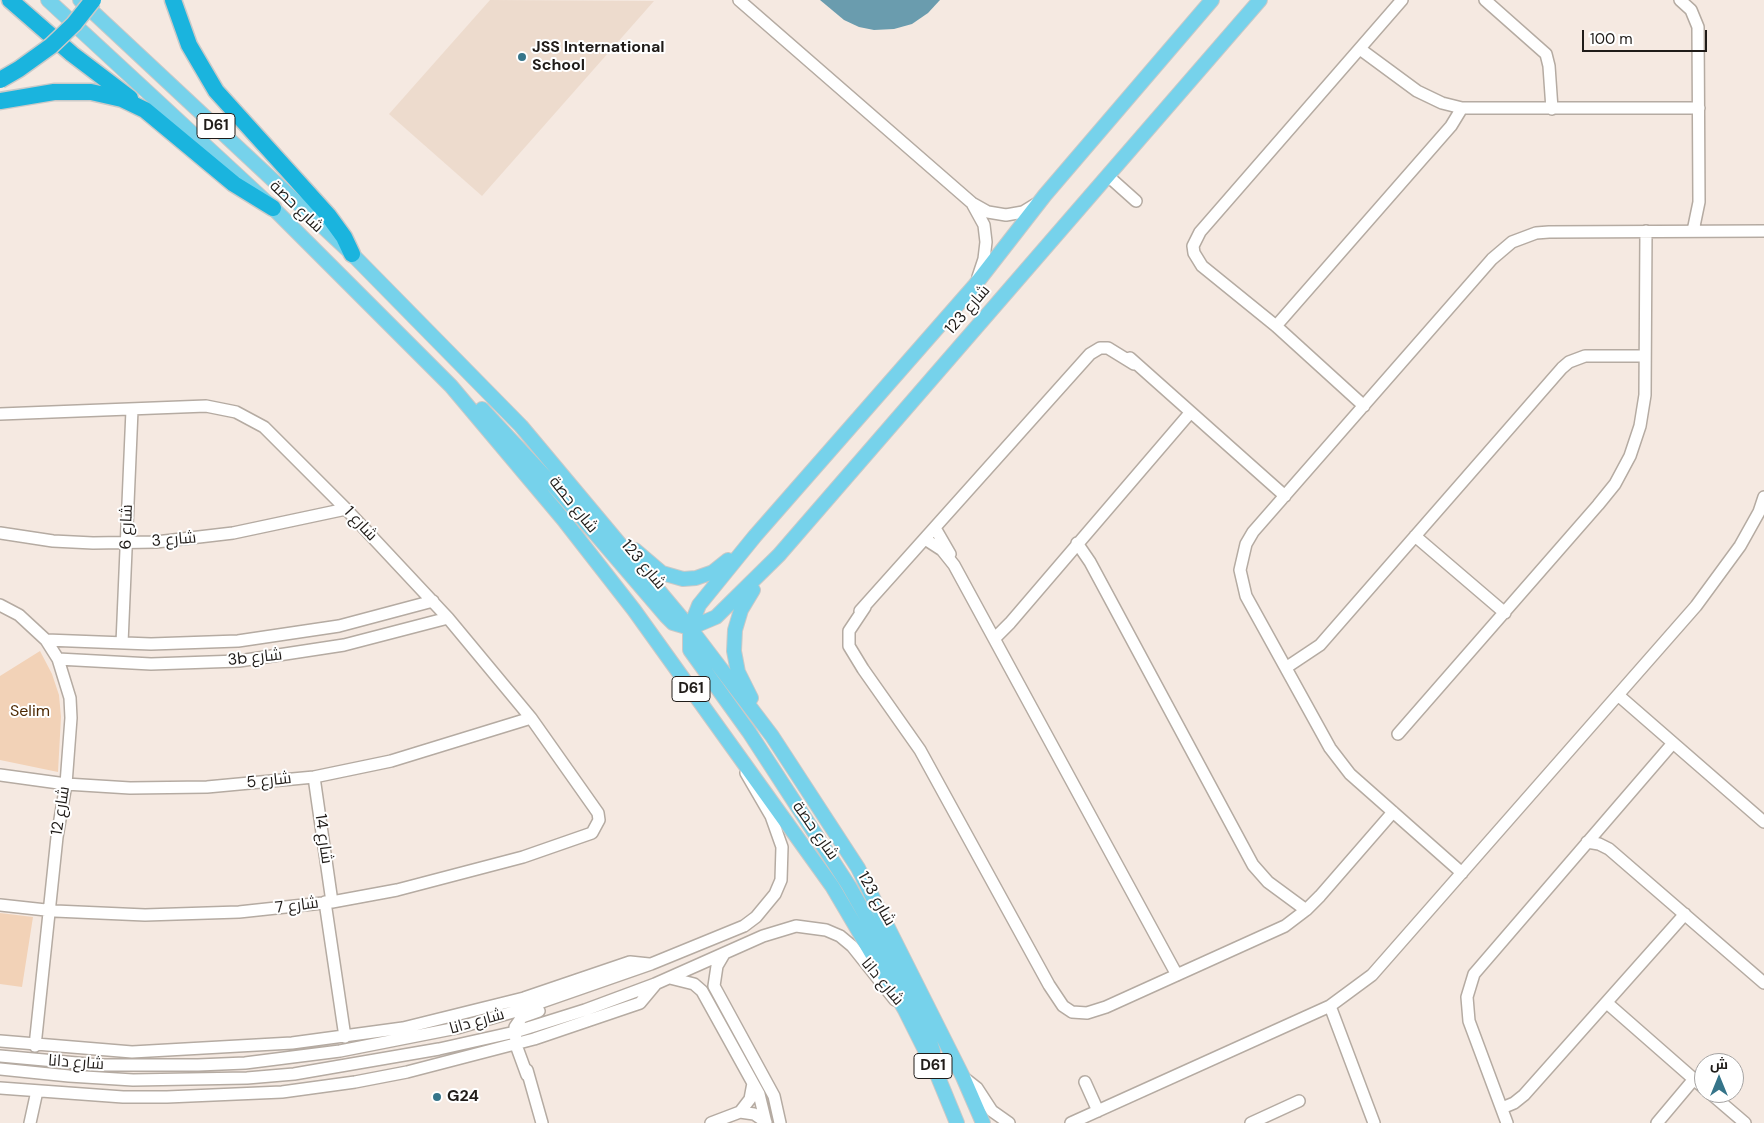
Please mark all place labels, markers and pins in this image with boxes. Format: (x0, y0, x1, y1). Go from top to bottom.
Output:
place label: JSS International School (532, 38, 665, 76)
marker: JSS International School (516, 51, 528, 63)
place label: G24 (447, 1087, 479, 1107)
marker: G24 (431, 1091, 443, 1103)

